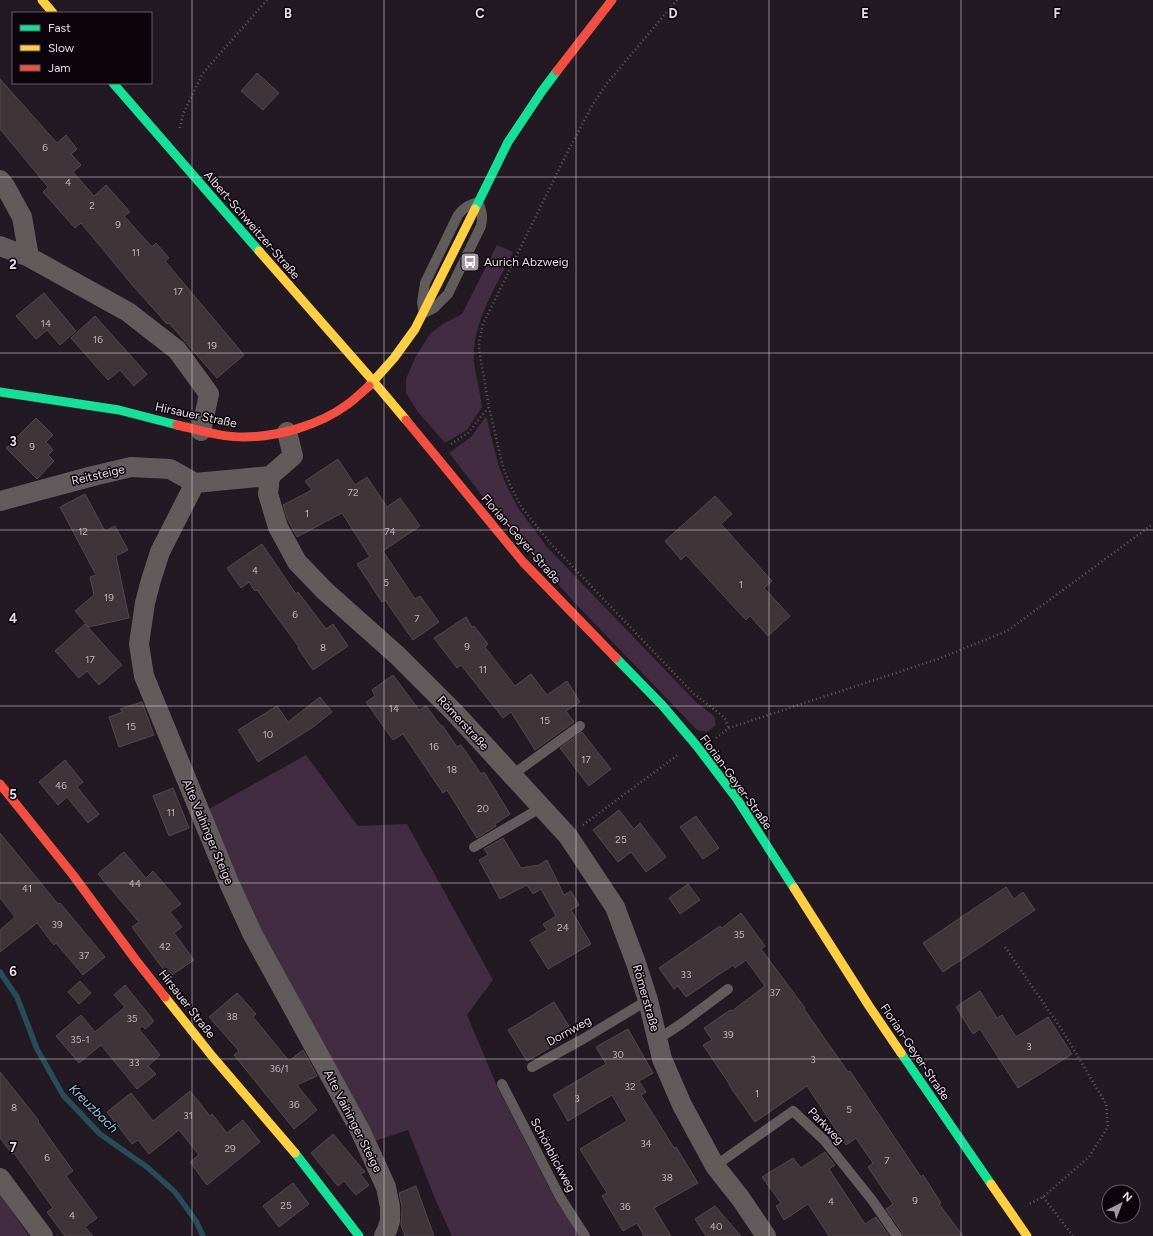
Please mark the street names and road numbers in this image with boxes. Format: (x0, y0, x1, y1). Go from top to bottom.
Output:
street label: Albert-Schweitzer-Straße (201, 168, 303, 282)
street label: Hirsauer Straße (154, 400, 239, 431)
street label: Reitsteige (70, 462, 127, 488)
street label: Florian-Geyer-Straße (478, 492, 564, 587)
street label: Römerstraße (434, 693, 492, 753)
street label: Florian-Geyer-Straße (697, 732, 775, 832)
street label: Alte Vaihinger Steige (179, 777, 237, 887)
street label: Römerstraße (630, 963, 662, 1033)
street label: Hirsauer Straße (156, 967, 218, 1041)
street label: Florian-Geyer-Straße (877, 1001, 953, 1103)
street label: Dornweg (544, 1013, 594, 1049)
street label: Alte Vaihinger Steige (321, 1067, 385, 1175)
street label: Parkweg (805, 1105, 847, 1147)
street label: Schönblickweg (528, 1116, 578, 1194)

